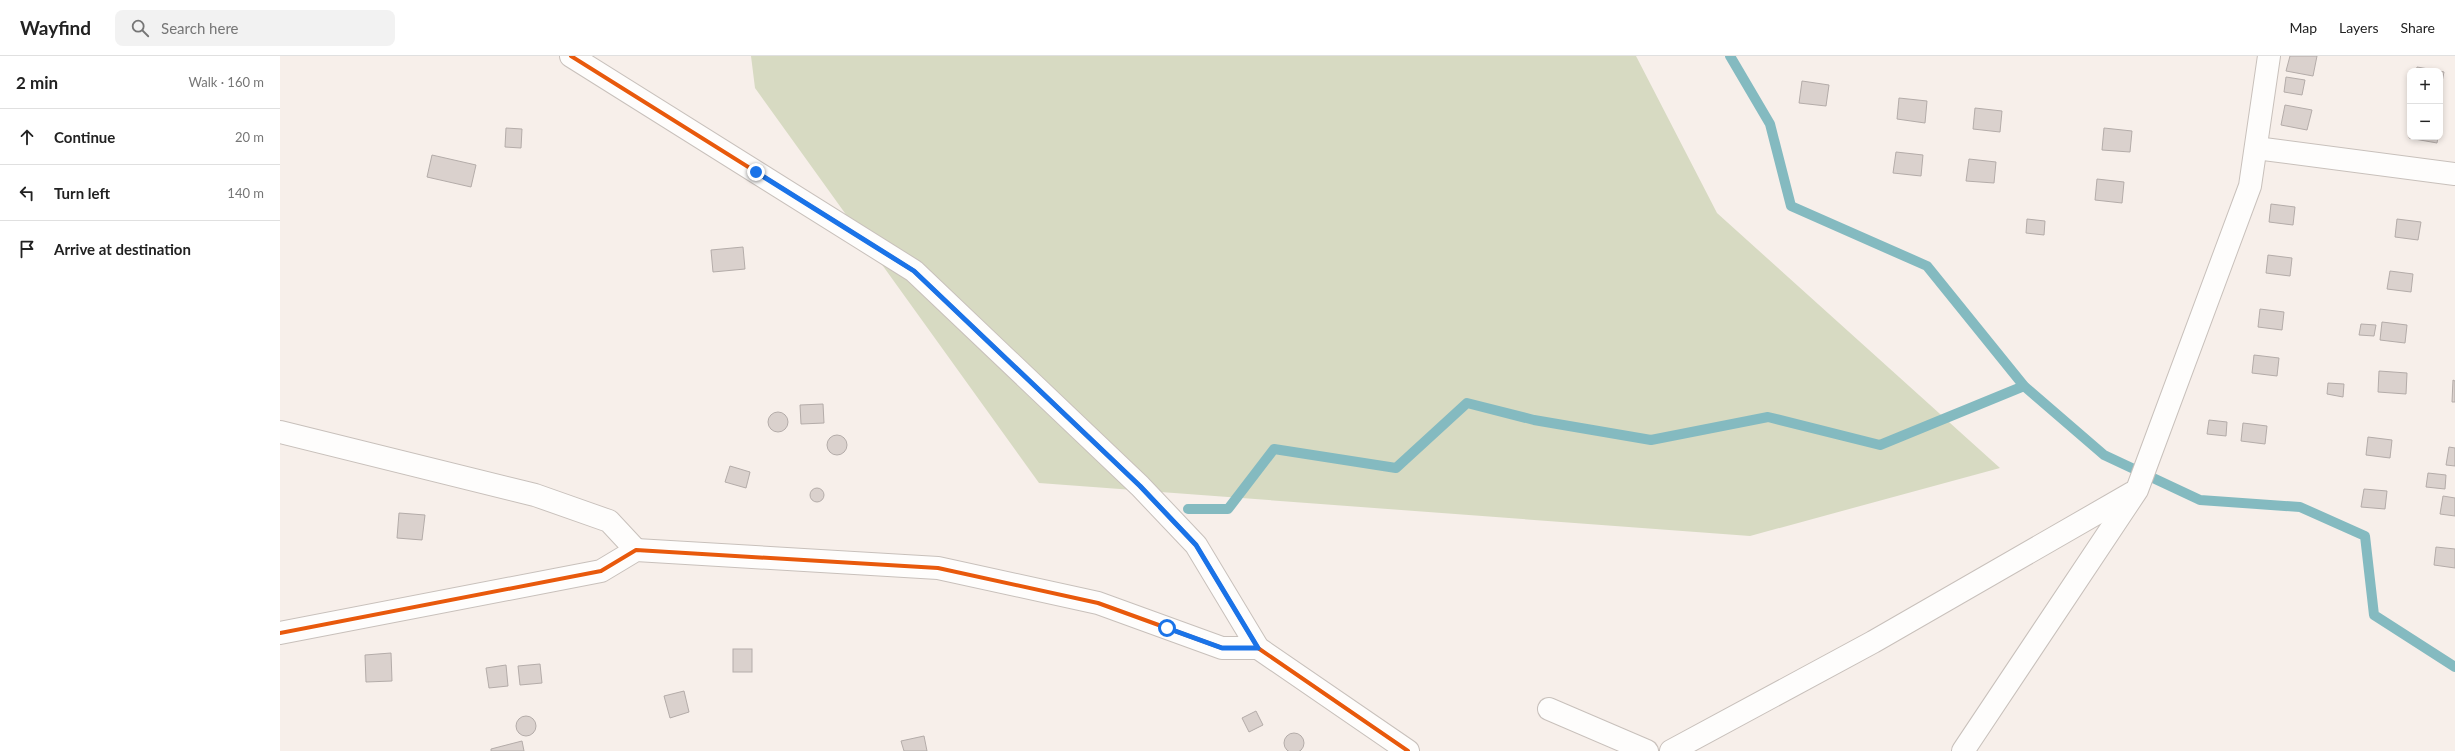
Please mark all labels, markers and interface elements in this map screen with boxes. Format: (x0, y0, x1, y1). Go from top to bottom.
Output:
search box (115, 10, 395, 46)
text: Wayfind (20, 16, 91, 39)
icon: search (129, 17, 151, 39)
text: Search here (161, 19, 238, 37)
text: Map (2289, 19, 2317, 36)
text: Layers (2339, 19, 2379, 36)
text: Share (2401, 19, 2435, 36)
map controls (2407, 68, 2443, 140)
button: + (2407, 68, 2443, 104)
text: 2 min (16, 72, 58, 93)
text: Walk · 160 m (188, 74, 264, 90)
button: − (2407, 104, 2443, 140)
icon: ahead (16, 126, 38, 148)
text: Continue (54, 128, 115, 146)
text: 20 m (235, 129, 264, 145)
route end (747, 163, 765, 181)
icon: left (16, 182, 38, 204)
text: Turn left (54, 184, 110, 202)
text: 140 m (227, 185, 264, 201)
icon: arrive (16, 238, 38, 260)
text: Arrive at destination (54, 240, 191, 258)
route start (1158, 619, 1176, 637)

